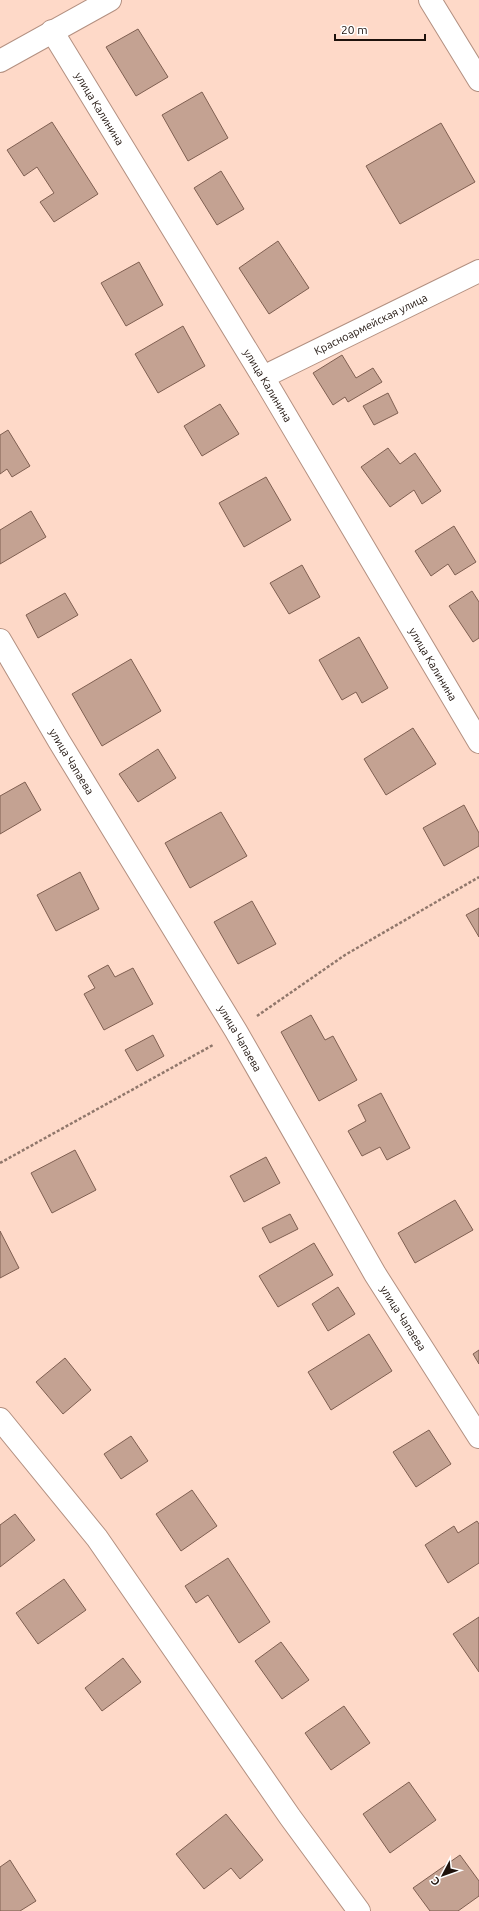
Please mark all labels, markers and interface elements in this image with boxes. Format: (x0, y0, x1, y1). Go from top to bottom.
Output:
scale bar (335, 16, 425, 42)
text: 20 m (341, 23, 368, 36)
street label: улица Калинина (73, 70, 126, 147)
street label: Красноармейская улица (312, 291, 429, 357)
street label: улица Калинина (241, 347, 294, 424)
street label: улица Калинина (407, 625, 459, 703)
street label: улица Чапаева (47, 726, 96, 797)
street label: улица Чапаева (216, 1003, 264, 1074)
street label: улица Чапаева (378, 1283, 428, 1353)
north arrow (423, 1855, 463, 1895)
text: С (429, 1875, 442, 1888)

